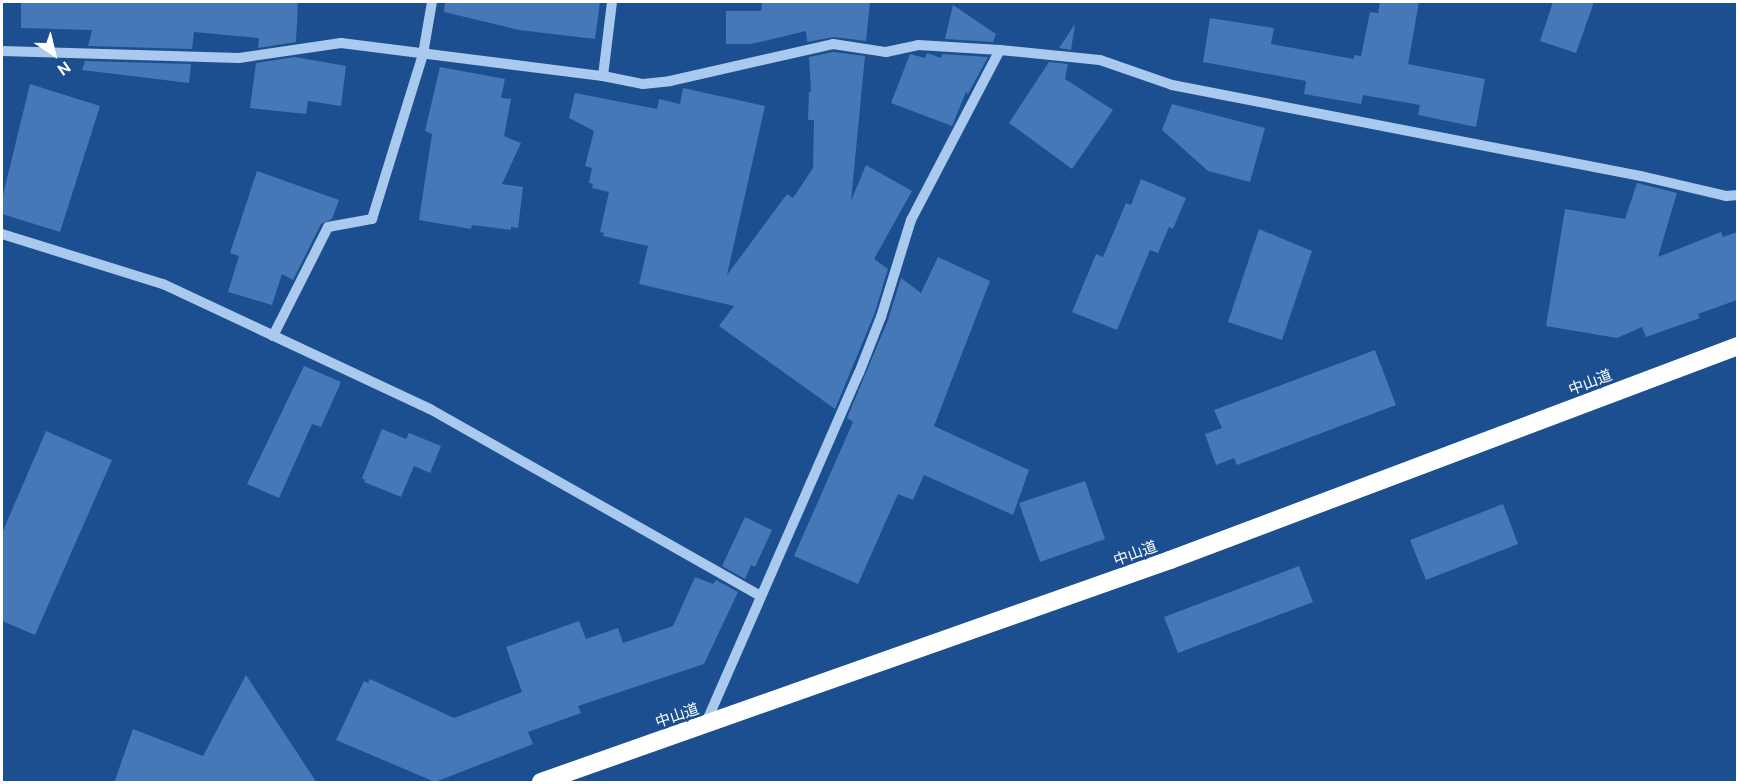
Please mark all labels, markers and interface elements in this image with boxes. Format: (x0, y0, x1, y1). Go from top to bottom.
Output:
north arrow (24, 24, 84, 84)
text: N (54, 58, 74, 80)
street label: 中山道 (1566, 366, 1614, 398)
street label: 中山道 (1111, 537, 1159, 569)
street label: 中山道 (653, 699, 701, 731)

